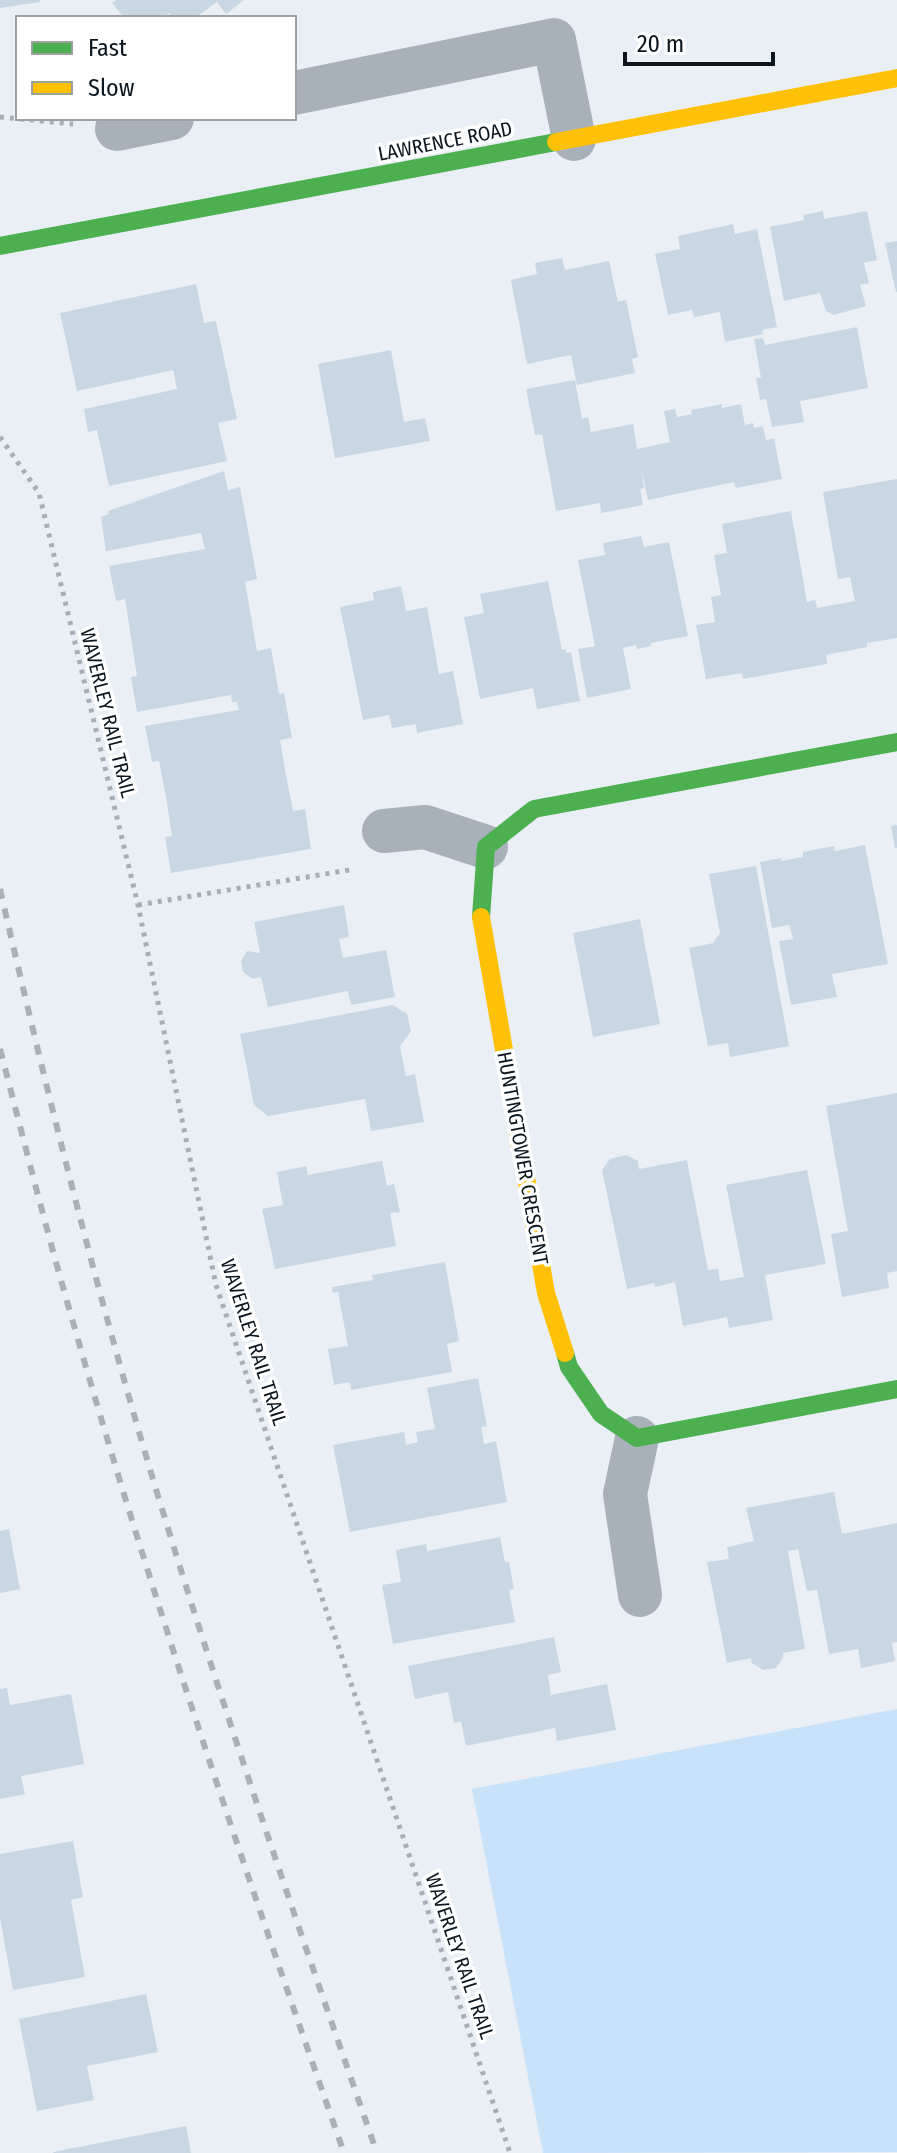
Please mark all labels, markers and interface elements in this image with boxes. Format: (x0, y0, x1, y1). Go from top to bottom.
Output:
legend (16, 16, 296, 120)
scale bar (625, 16, 773, 66)
text: 20 m (637, 30, 684, 58)
text: Fast (88, 34, 127, 62)
text: Slow (88, 74, 135, 102)
street label: LAWRENCE ROAD (376, 116, 514, 166)
street label: WAVERLEY RAIL TRAIL (75, 626, 141, 800)
street label: HUNTINGTOWER CRESCENT (492, 1050, 554, 1267)
street label: WAVERLEY RAIL TRAIL (216, 1256, 292, 1428)
street label: WAVERLEY RAIL TRAIL (420, 1870, 500, 2042)

